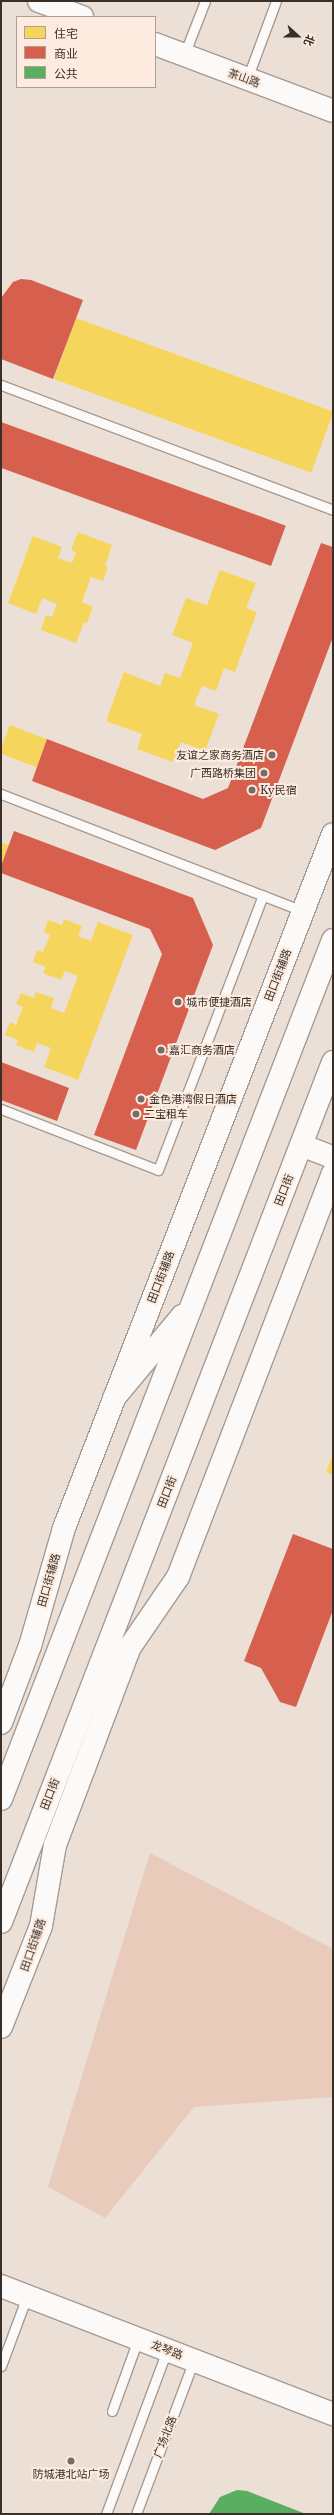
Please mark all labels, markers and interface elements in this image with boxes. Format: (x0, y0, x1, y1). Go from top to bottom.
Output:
legend (16, 16, 156, 88)
north arrow (278, 16, 318, 56)
text: 住宅 (54, 26, 78, 41)
text: 北 (301, 33, 318, 48)
text: 商业 (54, 46, 78, 61)
text: 公共 (54, 66, 78, 81)
street label: 茶山路 (226, 66, 262, 90)
place label: 友谊之家商务酒店 (176, 748, 264, 762)
marker: 友谊之家商务酒店 (267, 750, 277, 760)
place label: 广西路桥集团 (190, 766, 256, 780)
marker: 广西路桥集团 (259, 768, 269, 778)
place label: Ky民宿 (260, 783, 297, 797)
marker: Ky民宿 (247, 785, 257, 795)
street label: 田口街辅路 (262, 947, 294, 1003)
place label: 城市便捷酒店 (186, 995, 252, 1009)
marker: 城市便捷酒店 (173, 997, 183, 1007)
place label: 嘉汇商务酒店 (169, 1043, 235, 1057)
marker: 嘉汇商务酒店 (156, 1045, 166, 1055)
place label: 金色港湾假日酒店 (149, 1092, 237, 1106)
marker: 金色港湾假日酒店 (136, 1094, 146, 1104)
place label: 二宝租车 (144, 1107, 188, 1121)
marker: 二宝租车 (131, 1109, 141, 1119)
street label: 田口街 (272, 1172, 296, 1208)
street label: 田口街辅路 (145, 1249, 177, 1305)
street label: 田口街 (155, 1474, 179, 1510)
street label: 田口街辅路 (35, 1552, 63, 1608)
street label: 田口街 (38, 1776, 62, 1812)
street label: 田口街辅路 (18, 1917, 48, 1973)
street label: 龙琴路 (149, 2338, 185, 2362)
street label: 广场北路 (151, 2414, 179, 2460)
marker: 防城港北站广场 (66, 2456, 76, 2466)
place label: 防城港北站广场 (33, 2467, 109, 2481)

